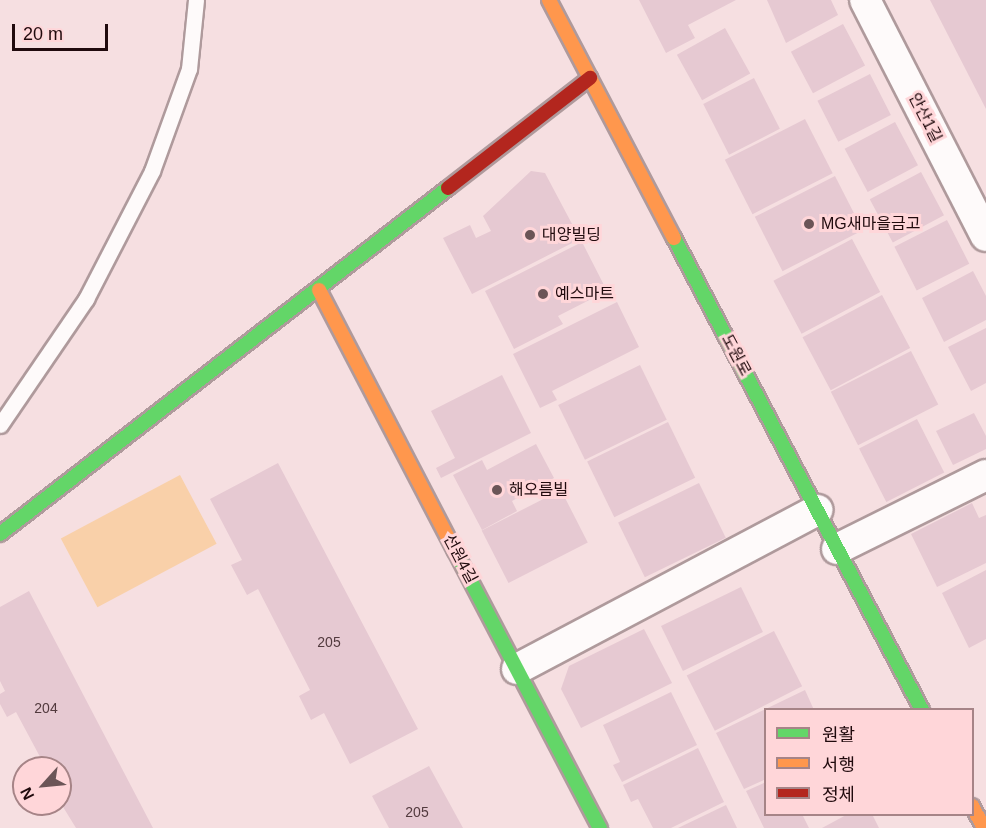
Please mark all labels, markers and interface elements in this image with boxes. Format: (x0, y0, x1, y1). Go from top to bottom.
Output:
scale bar (15, 12, 111, 50)
text: 20 m (23, 24, 63, 44)
street label: 안산1길 (904, 90, 946, 146)
place label: MG새마을금고 (821, 214, 920, 234)
marker: MG새마을금고 (802, 217, 816, 231)
place label: 대양빌딩 (542, 225, 601, 245)
marker: 대양빌딩 (523, 228, 537, 242)
place label: 예스마트 (555, 284, 614, 304)
marker: 예스마트 (536, 287, 550, 301)
street label: 도원로 (717, 331, 755, 379)
place label: 해오름빌 (509, 480, 568, 500)
marker: 해오름빌 (490, 483, 504, 497)
street label: 선원4길 (439, 531, 481, 587)
house number: 205 (317, 634, 341, 650)
house number: 204 (34, 700, 58, 716)
legend (764, 708, 974, 816)
text: 원활 (822, 725, 855, 745)
text: 서행 (822, 755, 855, 775)
north arrow (12, 756, 72, 816)
text: N (17, 784, 37, 803)
text: 정체 (822, 785, 855, 805)
house number: 205 (405, 804, 429, 820)

